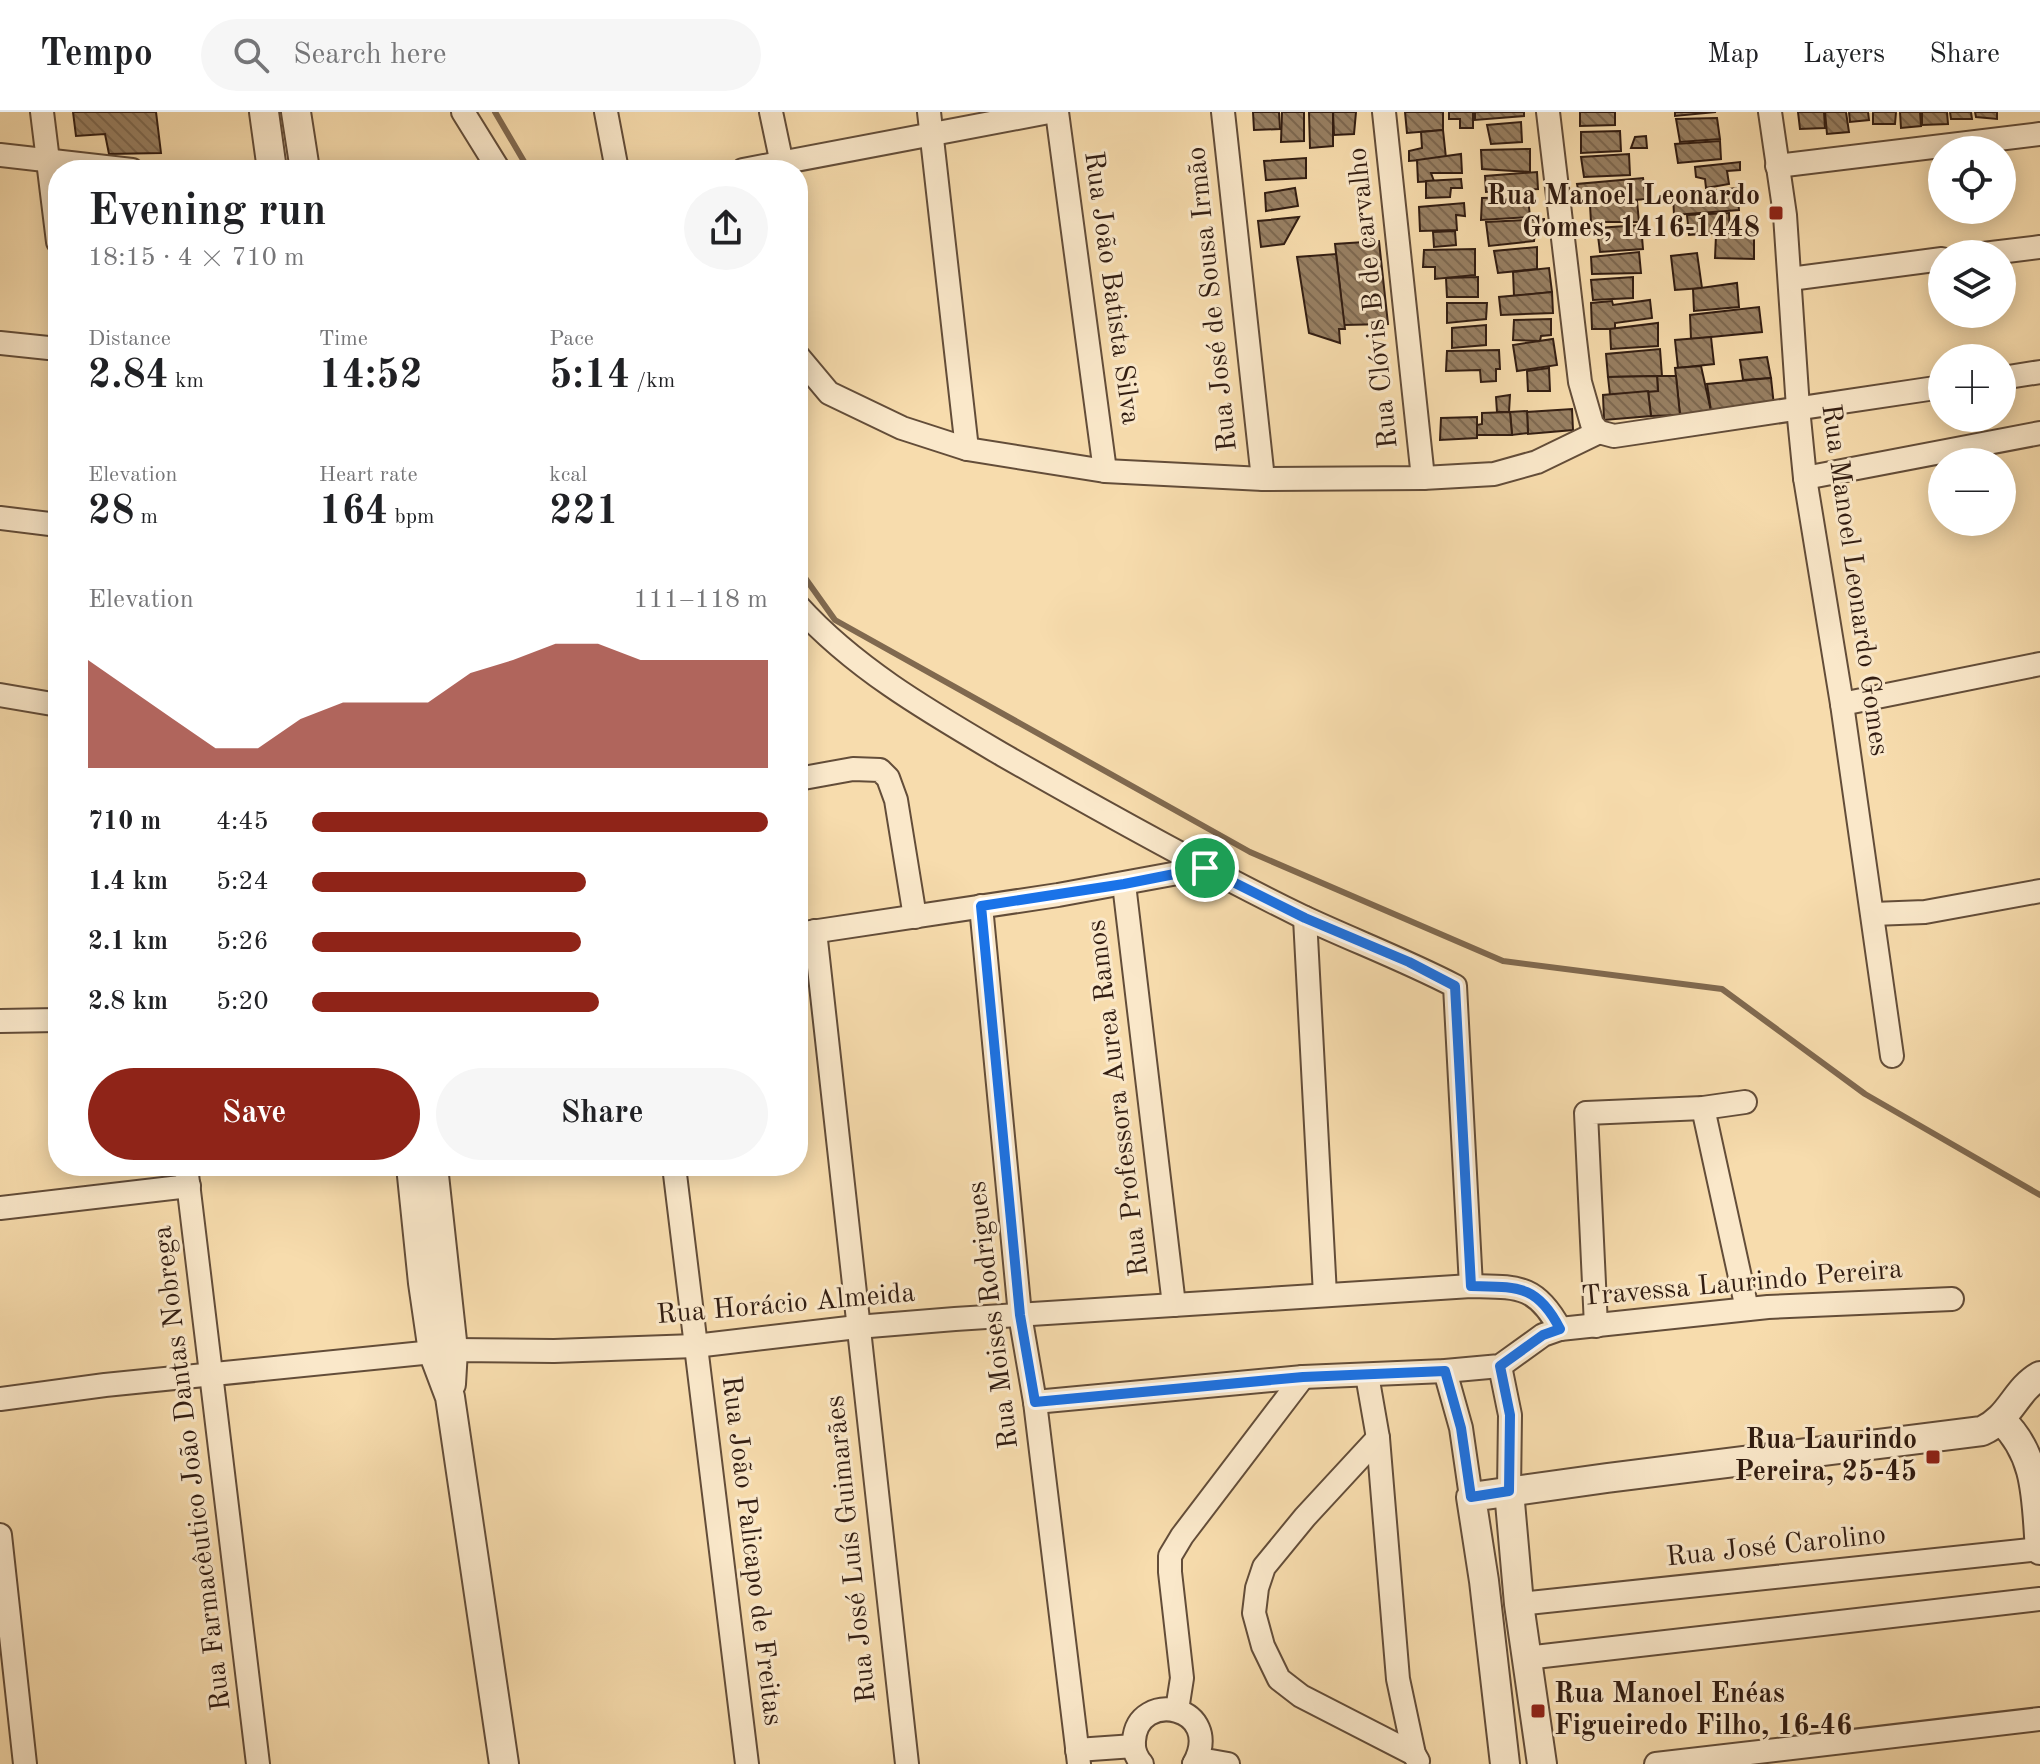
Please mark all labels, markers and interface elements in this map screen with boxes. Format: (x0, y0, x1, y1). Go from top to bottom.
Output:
search box (201, 19, 761, 91)
icon: search (229, 33, 273, 77)
text: Tempo (40, 36, 153, 74)
text: Search here (293, 40, 446, 70)
text: Map (1707, 41, 1759, 69)
text: Layers (1803, 41, 1885, 69)
text: Share (1929, 41, 2000, 69)
map controls (1928, 136, 2016, 536)
button: locate (1928, 136, 2016, 224)
street label: Rua José de Sousa Irmão (1183, 145, 1243, 453)
street label: Rua Clóvis B de carvalho (1344, 146, 1404, 450)
street label: Rua João Batista Silva (1078, 150, 1144, 427)
place label: Rua Manoel Leonardo Gomes, 1416-1448 (1486, 183, 1760, 243)
button: share (684, 186, 768, 270)
text: Evening run (88, 190, 326, 234)
marker: Rua Manoel Leonardo Gomes, 1416-1448 (1767, 204, 1785, 222)
button: layers (1928, 240, 2016, 328)
text: 18:15 · 4 × 710 m (88, 245, 305, 271)
text: Distance (88, 328, 171, 350)
text: Time (319, 328, 368, 350)
text: Pace (549, 328, 594, 350)
button: + (1928, 344, 2016, 432)
text: 2.84 (88, 357, 169, 397)
text: 14:52 (319, 357, 423, 397)
text: 5:14 (549, 357, 630, 397)
text: km (169, 370, 204, 392)
text: /km (630, 370, 675, 392)
street label: Rua Manoel Leonardo Gomes (1815, 402, 1893, 758)
button: − (1928, 448, 2016, 536)
text: Elevation (88, 464, 178, 486)
text: Heart rate (319, 464, 418, 486)
text: kcal (549, 464, 587, 486)
text: 28 (88, 493, 134, 533)
text: 164 (319, 493, 388, 533)
text: 221 (549, 493, 619, 533)
text: m (134, 506, 158, 528)
text: bpm (388, 506, 435, 528)
text: Elevation (88, 587, 194, 613)
text: 111–118 m (633, 587, 768, 613)
text: 710 m (88, 809, 161, 835)
text: 4:45 (216, 809, 269, 835)
pin (1171, 834, 1239, 902)
icon: arrive (1183, 846, 1227, 890)
text: 1.4 km (88, 869, 168, 895)
text: 5:24 (216, 869, 269, 895)
street label: Rua Professora Aurea Ramos (1083, 918, 1155, 1278)
text: 2.1 km (88, 929, 168, 955)
text: 5:26 (216, 929, 269, 955)
text: 2.8 km (88, 989, 168, 1015)
text: 5:20 (216, 989, 269, 1015)
button: Save (88, 1068, 420, 1160)
button: Share (436, 1068, 768, 1160)
street label: Rua Moises Rodrigues (964, 1180, 1024, 1450)
street label: Rua Farmacêutico João Dantas Nobrega (149, 1224, 237, 1712)
street label: Travessa Laurindo Pereira (1580, 1256, 1904, 1312)
street label: Rua Horácio Almeida (656, 1280, 917, 1330)
street label: Rua João Palicapo de Freitas (716, 1374, 786, 1728)
street label: Rua José Luís Guimarães (822, 1394, 882, 1704)
place label: Rua Laurindo Pereira, 25-45 (1735, 1427, 1917, 1487)
marker: Rua Laurindo Pereira, 25-45 (1924, 1448, 1942, 1466)
street label: Rua José Carolino (1665, 1522, 1887, 1572)
place label: Rua Manoel Enéas Figueiredo Filho, 16-46 (1554, 1681, 1852, 1741)
marker: Rua Manoel Enéas Figueiredo Filho, 16-46 (1529, 1702, 1547, 1720)

